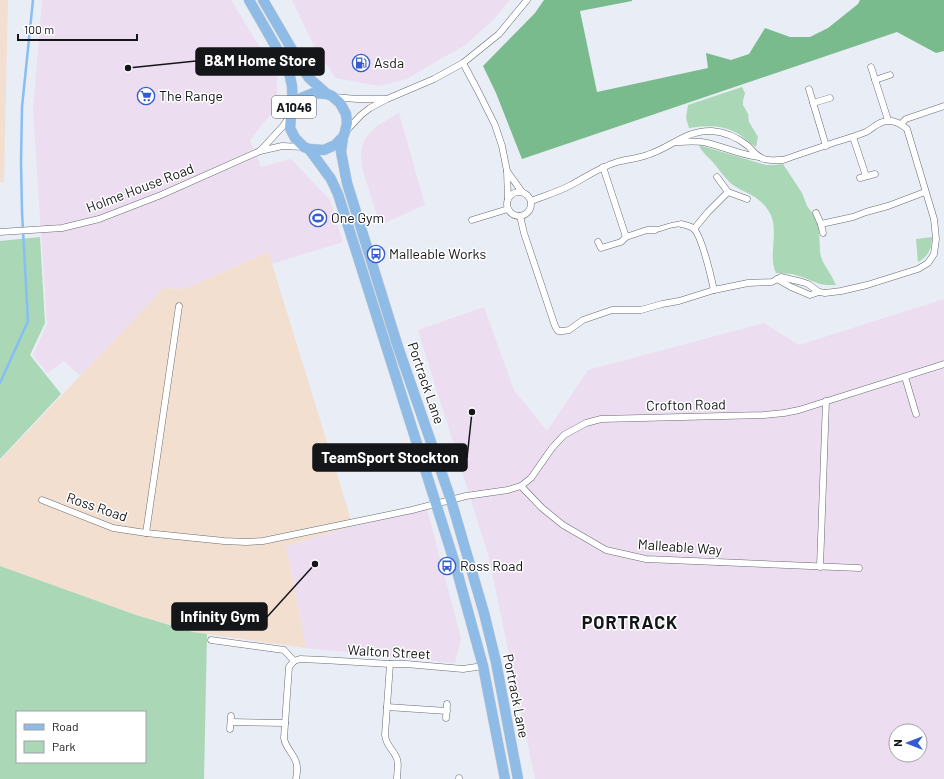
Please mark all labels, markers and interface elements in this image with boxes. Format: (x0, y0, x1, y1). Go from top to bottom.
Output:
scale bar (18, 16, 137, 42)
text: 100 m (24, 22, 54, 36)
callout: B&M Home Store (196, 48, 324, 75)
text: B&M Home Store (204, 51, 316, 69)
fuel station icon: Asda (351, 53, 371, 73)
place label: Asda (374, 54, 404, 71)
supermarket icon: The Range (136, 86, 156, 106)
place label: The Range (159, 87, 223, 104)
road number: A1046 (272, 96, 316, 118)
street label: Holme House Road (84, 159, 196, 216)
sports icon: One Gym (308, 208, 328, 228)
place label: One Gym (331, 209, 384, 226)
bus stop icon: Malleable Works (366, 244, 386, 264)
place label: Malleable Works (389, 245, 487, 262)
street label: Portrack Lane (405, 340, 448, 426)
street label: Crofton Road (646, 395, 726, 414)
callout: TeamSport Stockton (313, 444, 467, 471)
text: TeamSport Stockton (321, 448, 459, 466)
street label: Ross Road (65, 488, 130, 525)
street label: Malleable Way (637, 535, 723, 558)
bus stop icon: Ross Road (437, 556, 457, 576)
place label: Ross Road (460, 557, 523, 574)
callout: Infinity Gym (172, 603, 267, 630)
text: Infinity Gym (180, 607, 260, 625)
district label: PORTRACK (582, 611, 678, 633)
street label: Walton Street (347, 641, 431, 662)
street label: Portrack Lane (500, 652, 533, 739)
legend (16, 711, 146, 763)
text: Road (52, 719, 79, 733)
north arrow (888, 723, 928, 763)
text: Park (52, 739, 76, 753)
text: N (891, 739, 904, 747)

